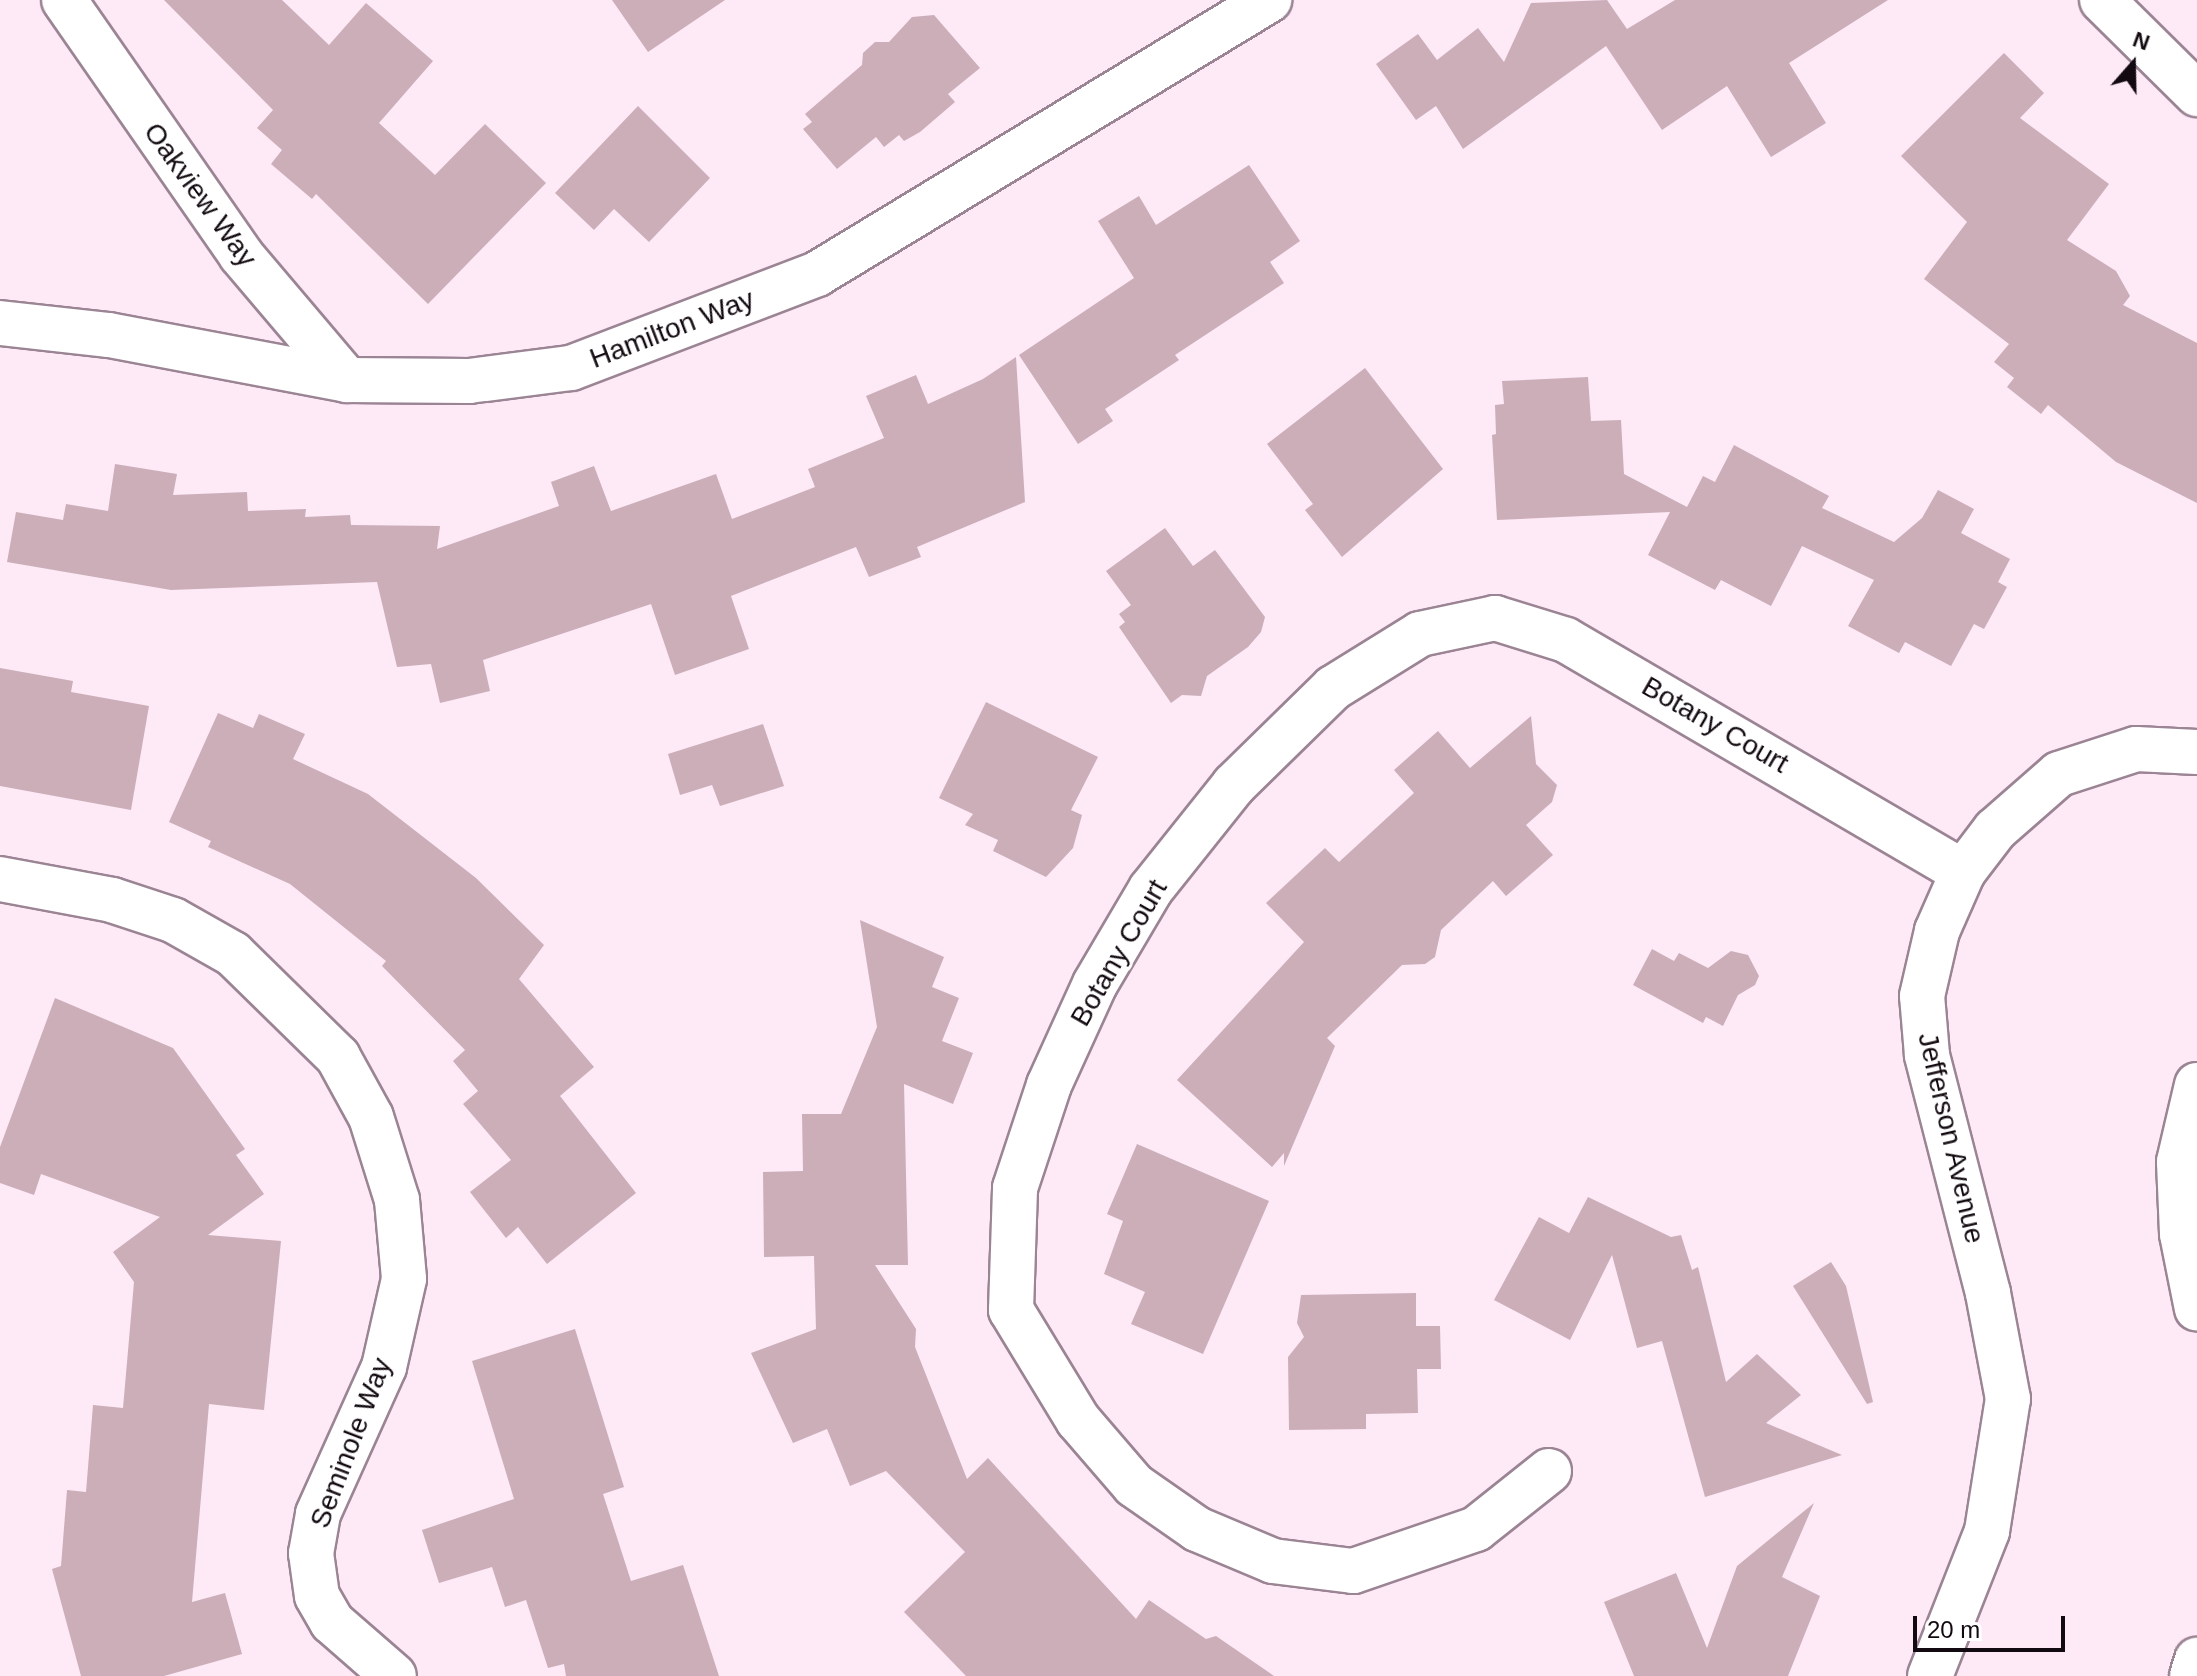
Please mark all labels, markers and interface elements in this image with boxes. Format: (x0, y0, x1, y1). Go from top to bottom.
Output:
north arrow (2093, 24, 2173, 104)
text: N (2130, 27, 2153, 55)
street label: Oakview Way (136, 116, 264, 274)
street label: Hamilton Way (585, 282, 759, 376)
street label: Botany Court (1636, 670, 1794, 780)
street label: Botany Court (1064, 874, 1174, 1032)
street label: Jefferson Avenue (1910, 1029, 1992, 1247)
street label: Seminole Way (303, 1353, 399, 1533)
scale bar (1917, 1600, 2069, 1650)
text: 20 m (1927, 1616, 1980, 1643)

